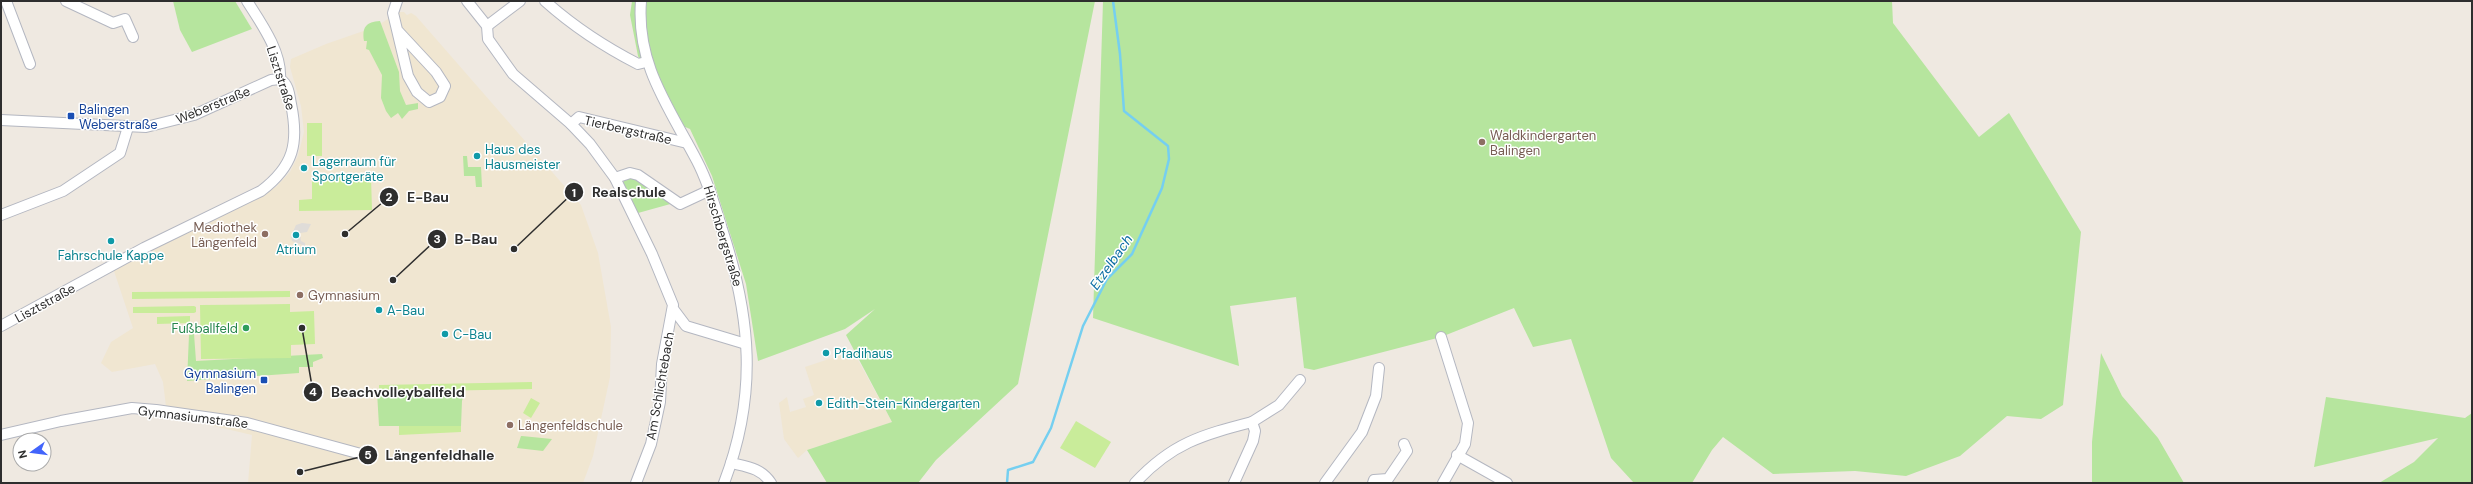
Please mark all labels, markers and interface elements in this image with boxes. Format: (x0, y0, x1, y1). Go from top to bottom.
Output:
street label: Lisztstraße (263, 44, 299, 112)
street label: Weberstraße (173, 82, 253, 128)
place label: Balingen Weberstraße (79, 101, 158, 133)
marker: Balingen Weberstraße (66, 111, 76, 121)
street label: Tierbergstraße (583, 112, 673, 148)
place label: Waldkindergarten Balingen (1490, 127, 1596, 159)
marker: Waldkindergarten Balingen (1477, 137, 1487, 147)
place label: Haus des Hausmeister (485, 141, 561, 173)
marker: Haus des Hausmeister (472, 151, 482, 161)
place label: Lagerraum für Sportgeräte (312, 153, 396, 185)
marker: Lagerraum für Sportgeräte (299, 163, 309, 173)
callout: Realschule (564, 179, 674, 205)
text: Realschule (592, 183, 666, 201)
street label: Hirschbergstraße (700, 183, 746, 289)
callout: E-Bau (379, 184, 457, 210)
text: 1 (572, 185, 576, 201)
text: E-Bau (407, 188, 449, 206)
text: 2 (386, 189, 393, 205)
place label: Mediothek Längenfeld (191, 219, 257, 251)
callout: B-Bau (427, 226, 505, 252)
marker: Mediothek Längenfeld (260, 229, 270, 239)
marker: Atrium (291, 230, 301, 240)
text: B-Bau (455, 230, 497, 248)
text: 3 (433, 231, 441, 247)
water label: Etzelbach (1086, 231, 1136, 293)
marker: Fahrschule Kappe (106, 236, 116, 246)
place label: Atrium (276, 241, 316, 258)
place label: Fahrschule Kappe (58, 247, 164, 264)
street label: Lisztstraße (12, 279, 78, 327)
place label: Gymnasium (308, 287, 380, 304)
marker: Gymnasium (295, 290, 305, 300)
place label: A-Bau (387, 302, 425, 319)
marker: A-Bau (374, 305, 384, 315)
place label: Fußballfeld (171, 320, 238, 337)
marker: Fußballfeld (241, 323, 251, 333)
place label: C-Bau (453, 326, 492, 343)
marker: C-Bau (440, 329, 450, 339)
street label: Am Schlichtebach (642, 331, 678, 441)
place label: Pfadihaus (834, 345, 893, 362)
marker: Pfadihaus (821, 348, 831, 358)
place label: Gymnasium Balingen (184, 365, 256, 397)
marker: Gymnasium Balingen (259, 375, 269, 385)
callout: Beachvolleyballfeld (303, 379, 473, 405)
text: Beachvolleyballfeld (331, 383, 465, 401)
text: 4 (309, 384, 317, 400)
place label: Edith-Stein-Kindergarten (827, 395, 980, 412)
marker: Edith-Stein-Kindergarten (814, 398, 824, 408)
street label: Gymnasiumstraße (137, 402, 249, 432)
place label: Längenfeldschule (518, 417, 623, 434)
marker: Längenfeldschule (505, 420, 515, 430)
north arrow (12, 432, 52, 472)
callout: Längenfeldhalle (358, 442, 502, 468)
text: Längenfeldhalle (386, 446, 494, 464)
text: 5 (364, 447, 372, 463)
text: N (15, 449, 30, 460)

